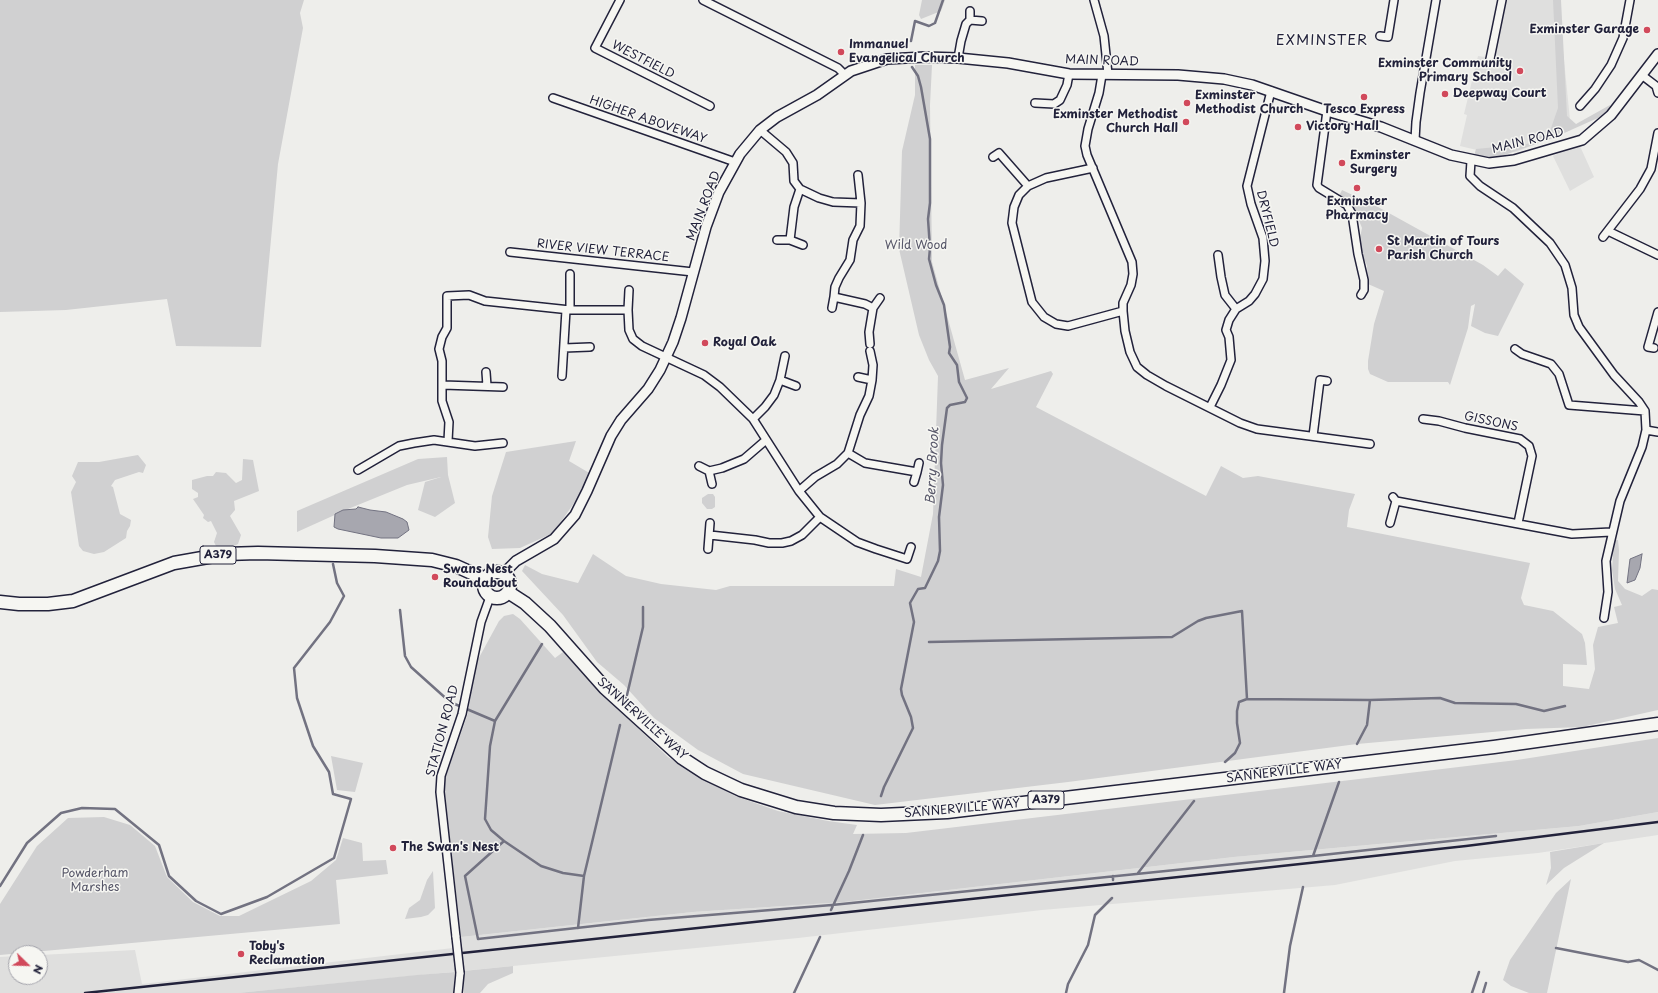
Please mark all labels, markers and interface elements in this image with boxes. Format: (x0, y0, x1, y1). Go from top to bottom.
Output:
place label: Exminster Garage (1529, 23, 1639, 37)
marker: Exminster Garage (1642, 25, 1652, 35)
district label: EXMINSTER (1276, 33, 1368, 49)
street label: WESTFIELD (609, 38, 677, 82)
place label: Immanuel Evangelical Church (849, 38, 965, 66)
marker: Immanuel Evangelical Church (836, 47, 846, 57)
street label: MAIN ROAD (1065, 53, 1139, 69)
place label: Exminster Community Primary School (1378, 57, 1512, 85)
marker: Exminster Community Primary School (1515, 66, 1525, 76)
place label: Deepway Court (1453, 87, 1547, 101)
place label: Exminster Methodist Church (1195, 89, 1303, 117)
marker: Deepway Court (1440, 89, 1450, 99)
marker: Tesco Express (1359, 92, 1369, 102)
street label: HIGHER ABOVEWAY (587, 93, 709, 147)
marker: Exminster Methodist Church (1182, 98, 1192, 108)
place label: Tesco Express (1323, 103, 1405, 117)
place label: Exminster Methodist Church Hall (1053, 108, 1178, 136)
marker: Exminster Methodist Church Hall (1181, 117, 1191, 127)
place label: Victory Hall (1306, 120, 1379, 134)
marker: Victory Hall (1293, 122, 1303, 132)
street label: MAIN ROAD (1490, 125, 1566, 157)
place label: Exminster Surgery (1350, 149, 1410, 177)
marker: Exminster Surgery (1337, 158, 1347, 168)
street label: MAIN ROAD (684, 169, 724, 243)
marker: Exminster Pharmacy (1352, 183, 1362, 193)
street label: DRYFIELD (1253, 189, 1281, 249)
place label: Exminster Pharmacy (1326, 195, 1388, 223)
place label: St Martin of Tours Parish Church (1387, 235, 1499, 263)
street label: RIVER VIEW TERRACE (536, 237, 670, 265)
park label: Wild Wood (885, 239, 947, 253)
marker: St Martin of Tours Parish Church (1374, 244, 1384, 254)
place label: Royal Oak (713, 336, 776, 350)
marker: Royal Oak (700, 338, 710, 348)
street label: GISSONS (1463, 409, 1519, 435)
water label: Berry Brook (923, 427, 943, 505)
road number: A379 (200, 546, 236, 564)
place label: Swans Nest Roundabout (443, 563, 517, 591)
marker: Swans Nest Roundabout (430, 572, 440, 582)
street label: SANNERVILLE WAY (594, 675, 690, 763)
street label: STATION ROAD (424, 684, 462, 778)
street label: SANNERVILLE WAY (1225, 758, 1343, 786)
road number: A379 (1028, 791, 1064, 809)
street label: SANNERVILLE WAY (903, 797, 1021, 821)
place label: The Swan's Nest (401, 841, 499, 855)
marker: The Swan's Nest (388, 843, 398, 853)
park label: Powderham Marshes (62, 867, 128, 895)
place label: Toby's Reclamation (249, 940, 325, 968)
north arrow (8, 945, 48, 985)
marker: Toby's Reclamation (236, 949, 246, 959)
text: N (29, 962, 48, 977)

